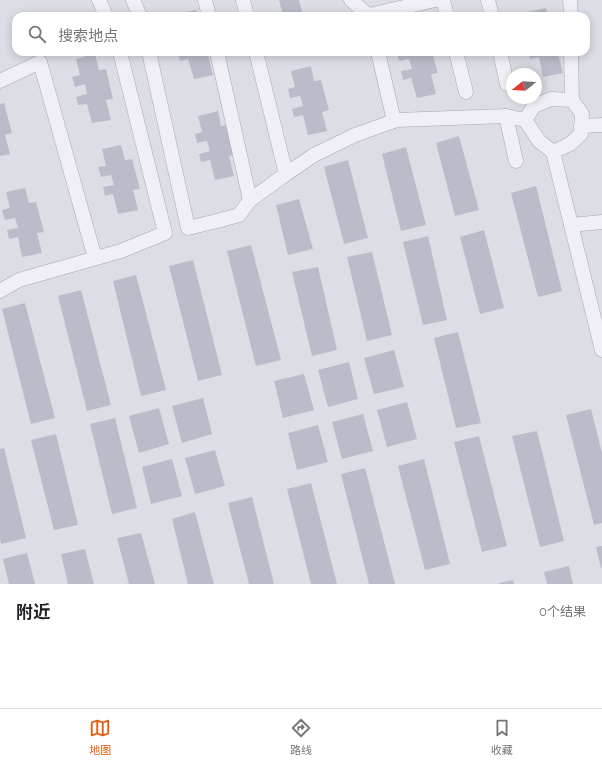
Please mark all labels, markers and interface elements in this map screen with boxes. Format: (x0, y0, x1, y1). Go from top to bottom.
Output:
search box (12, 12, 590, 56)
icon: search (26, 23, 48, 45)
text: 搜索地点 (58, 27, 118, 45)
north arrow (506, 68, 542, 104)
text: 附近 (16, 602, 50, 622)
text: 0个结果 (539, 604, 586, 619)
tab: 地图 (89, 717, 111, 757)
tab: 路线 (290, 717, 312, 757)
tab: 收藏 (491, 717, 513, 757)

